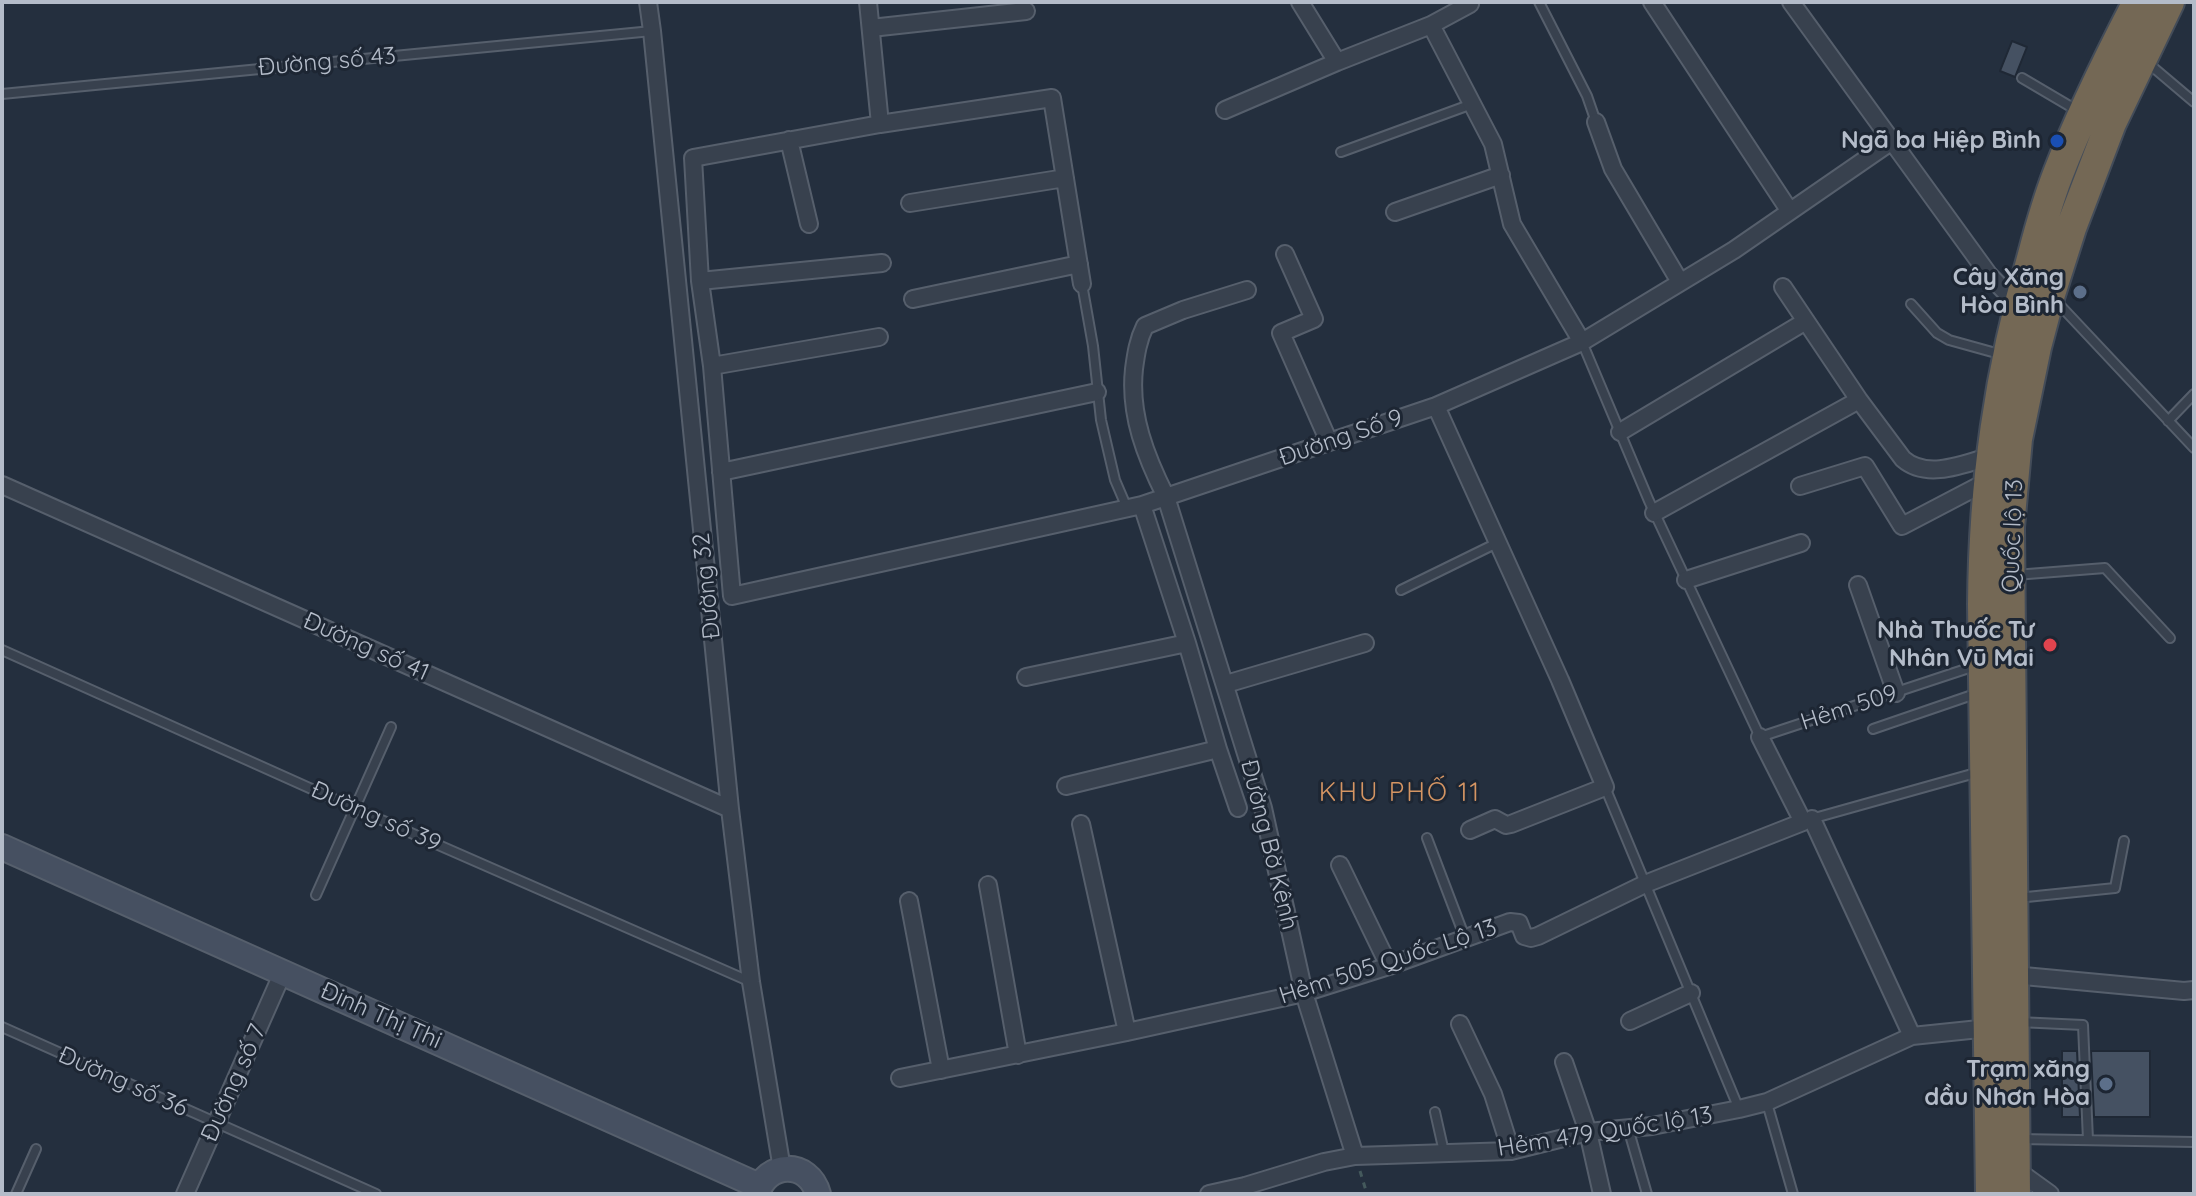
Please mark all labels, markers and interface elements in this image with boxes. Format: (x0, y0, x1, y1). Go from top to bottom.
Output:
street label: Đường số 43 (257, 42, 397, 82)
place label: Ngã ba Hiệp Bình (1841, 127, 2041, 155)
marker: Ngã ba Hiệp Bình (2048, 132, 2066, 150)
place label: Cây Xăng Hòa Bình (1953, 264, 2064, 320)
marker: Cây Xăng Hòa Bình (2071, 283, 2089, 301)
street label: Đường Số 9 (1275, 403, 1407, 473)
street label: Quốc lộ 13 (1997, 479, 2029, 593)
street label: Đường 32 (687, 531, 727, 641)
street label: Đường số 41 (299, 607, 433, 687)
place label: Nhà Thuốc Tư Nhân Vū Mai (1877, 617, 2034, 673)
marker: Nhà Thuốc Tư Nhân Vū Mai (2041, 636, 2059, 654)
street label: Hẻm 509 (1797, 679, 1901, 737)
street label: Đường Bờ Kênh (1234, 757, 1304, 933)
street label: Đường số 39 (307, 776, 445, 858)
district label: KHU PHỐ 11 (1319, 777, 1481, 809)
street label: Hẻm 505 Quốc Lộ 13 (1275, 913, 1501, 1011)
street label: Đinh Thị Thi (316, 977, 446, 1055)
street label: Đường số 7 (195, 1020, 273, 1146)
street label: Đường số 36 (54, 1041, 192, 1123)
place label: Trạm xăng dầu Nhơn Hòa (1924, 1056, 2090, 1112)
marker: Trạm xăng dầu Nhơn Hòa (2097, 1075, 2115, 1093)
street label: Hẻm 479 Quốc lộ 13 (1495, 1101, 1715, 1163)

